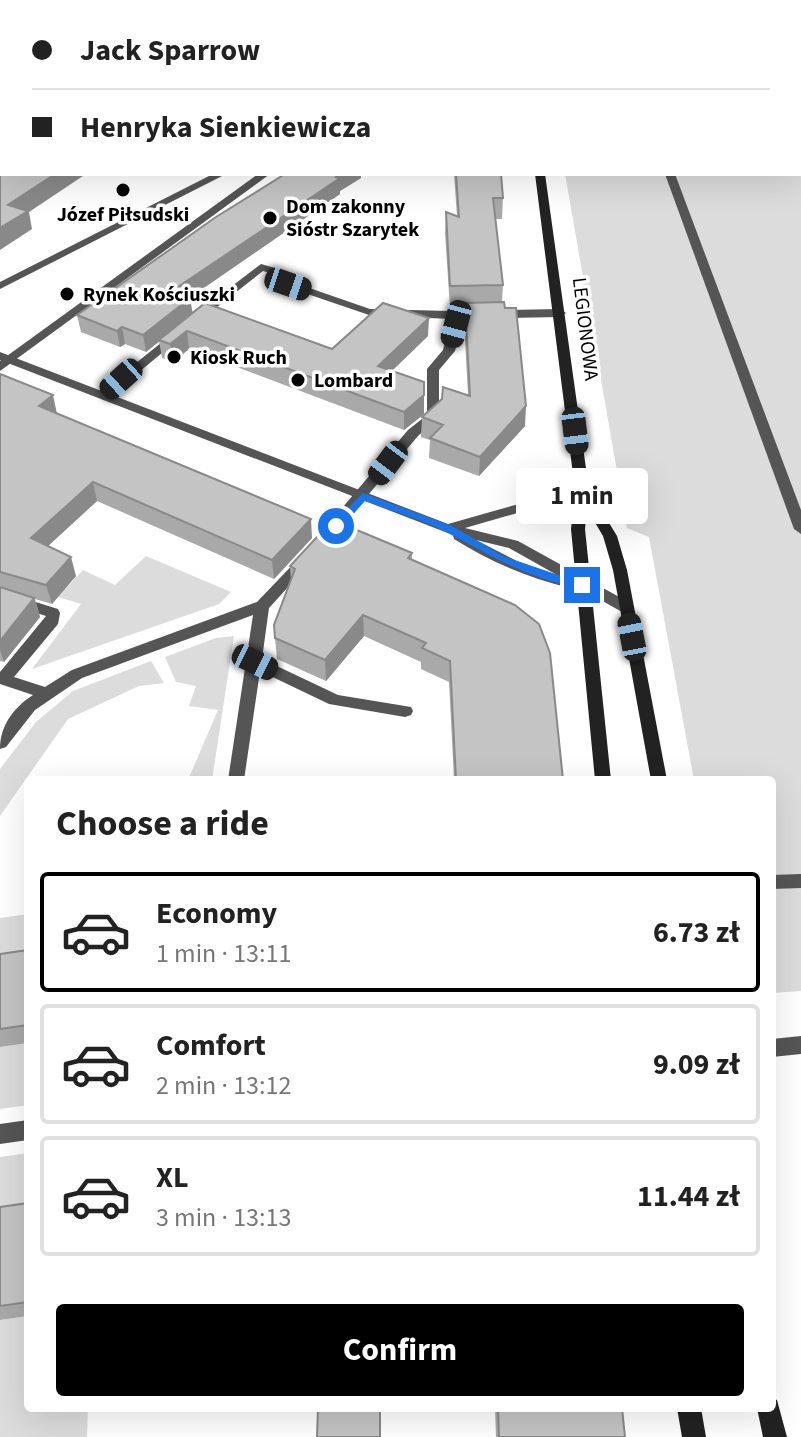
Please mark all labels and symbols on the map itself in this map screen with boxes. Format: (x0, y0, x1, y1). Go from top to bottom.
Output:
marker: Józef Piłsudski (114, 181, 132, 199)
place label: Dom zakonny Sióstr Szarytek (286, 193, 419, 244)
place label: Józef Piłsudski (57, 201, 189, 229)
marker: Dom zakonny Sióstr Szarytek (261, 209, 279, 227)
car (261, 265, 315, 303)
street label: LEGIONOWA (565, 276, 605, 382)
place label: Rynek Kościuszki (83, 281, 235, 309)
marker: Rynek Kościuszki (58, 285, 76, 303)
car (438, 298, 474, 350)
place label: Kiosk Ruch (190, 344, 287, 372)
marker: Kiosk Ruch (165, 348, 183, 366)
car (95, 354, 147, 404)
place label: Lombard (314, 367, 393, 395)
marker: Lombard (289, 371, 307, 389)
car (560, 406, 590, 456)
car (364, 437, 412, 489)
callout: 1 min (516, 469, 648, 525)
route start (318, 508, 354, 544)
route end (564, 567, 600, 603)
car (616, 611, 648, 663)
car (228, 641, 282, 683)

